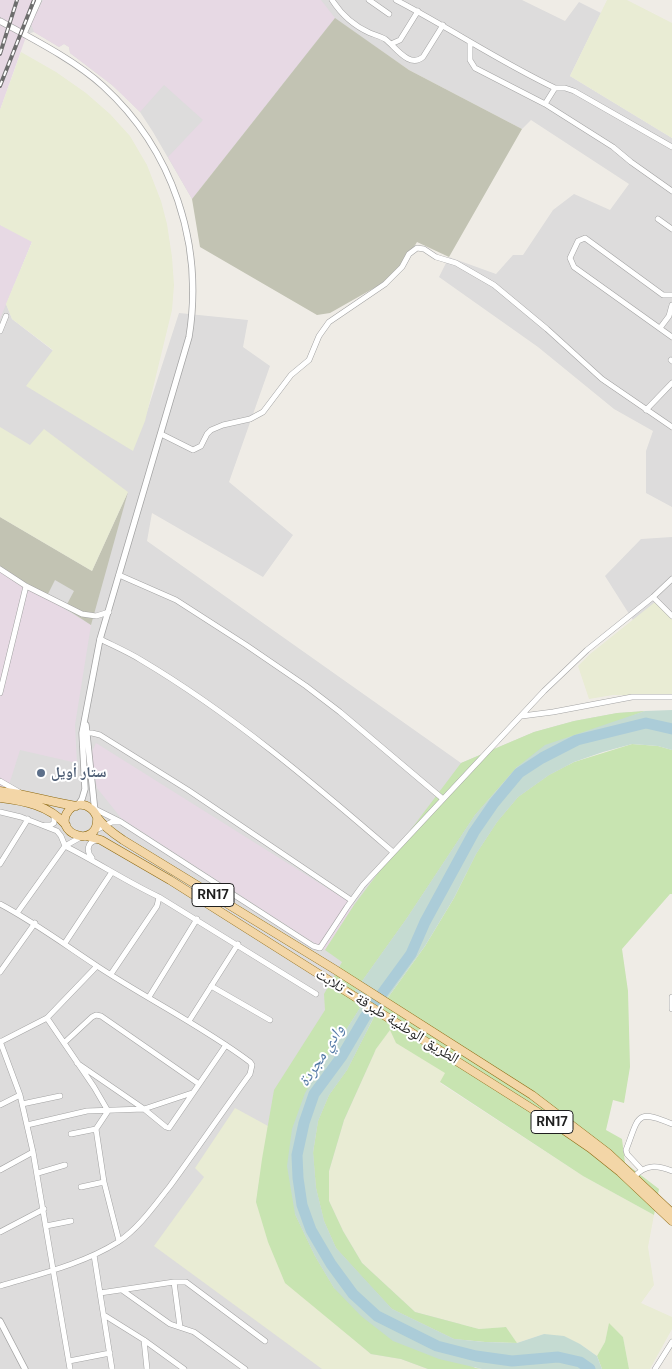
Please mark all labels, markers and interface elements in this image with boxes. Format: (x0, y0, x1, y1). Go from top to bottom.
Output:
place label: ستار أويل (51, 764, 107, 782)
marker: ستار أويل (35, 767, 47, 779)
road number: RN17 (192, 884, 234, 906)
street label: الطريق الوطنية طبرقة - تلابت (312, 966, 462, 1068)
water label: وادي مجردة (295, 1021, 349, 1091)
road number: RN17 (531, 1110, 573, 1134)

